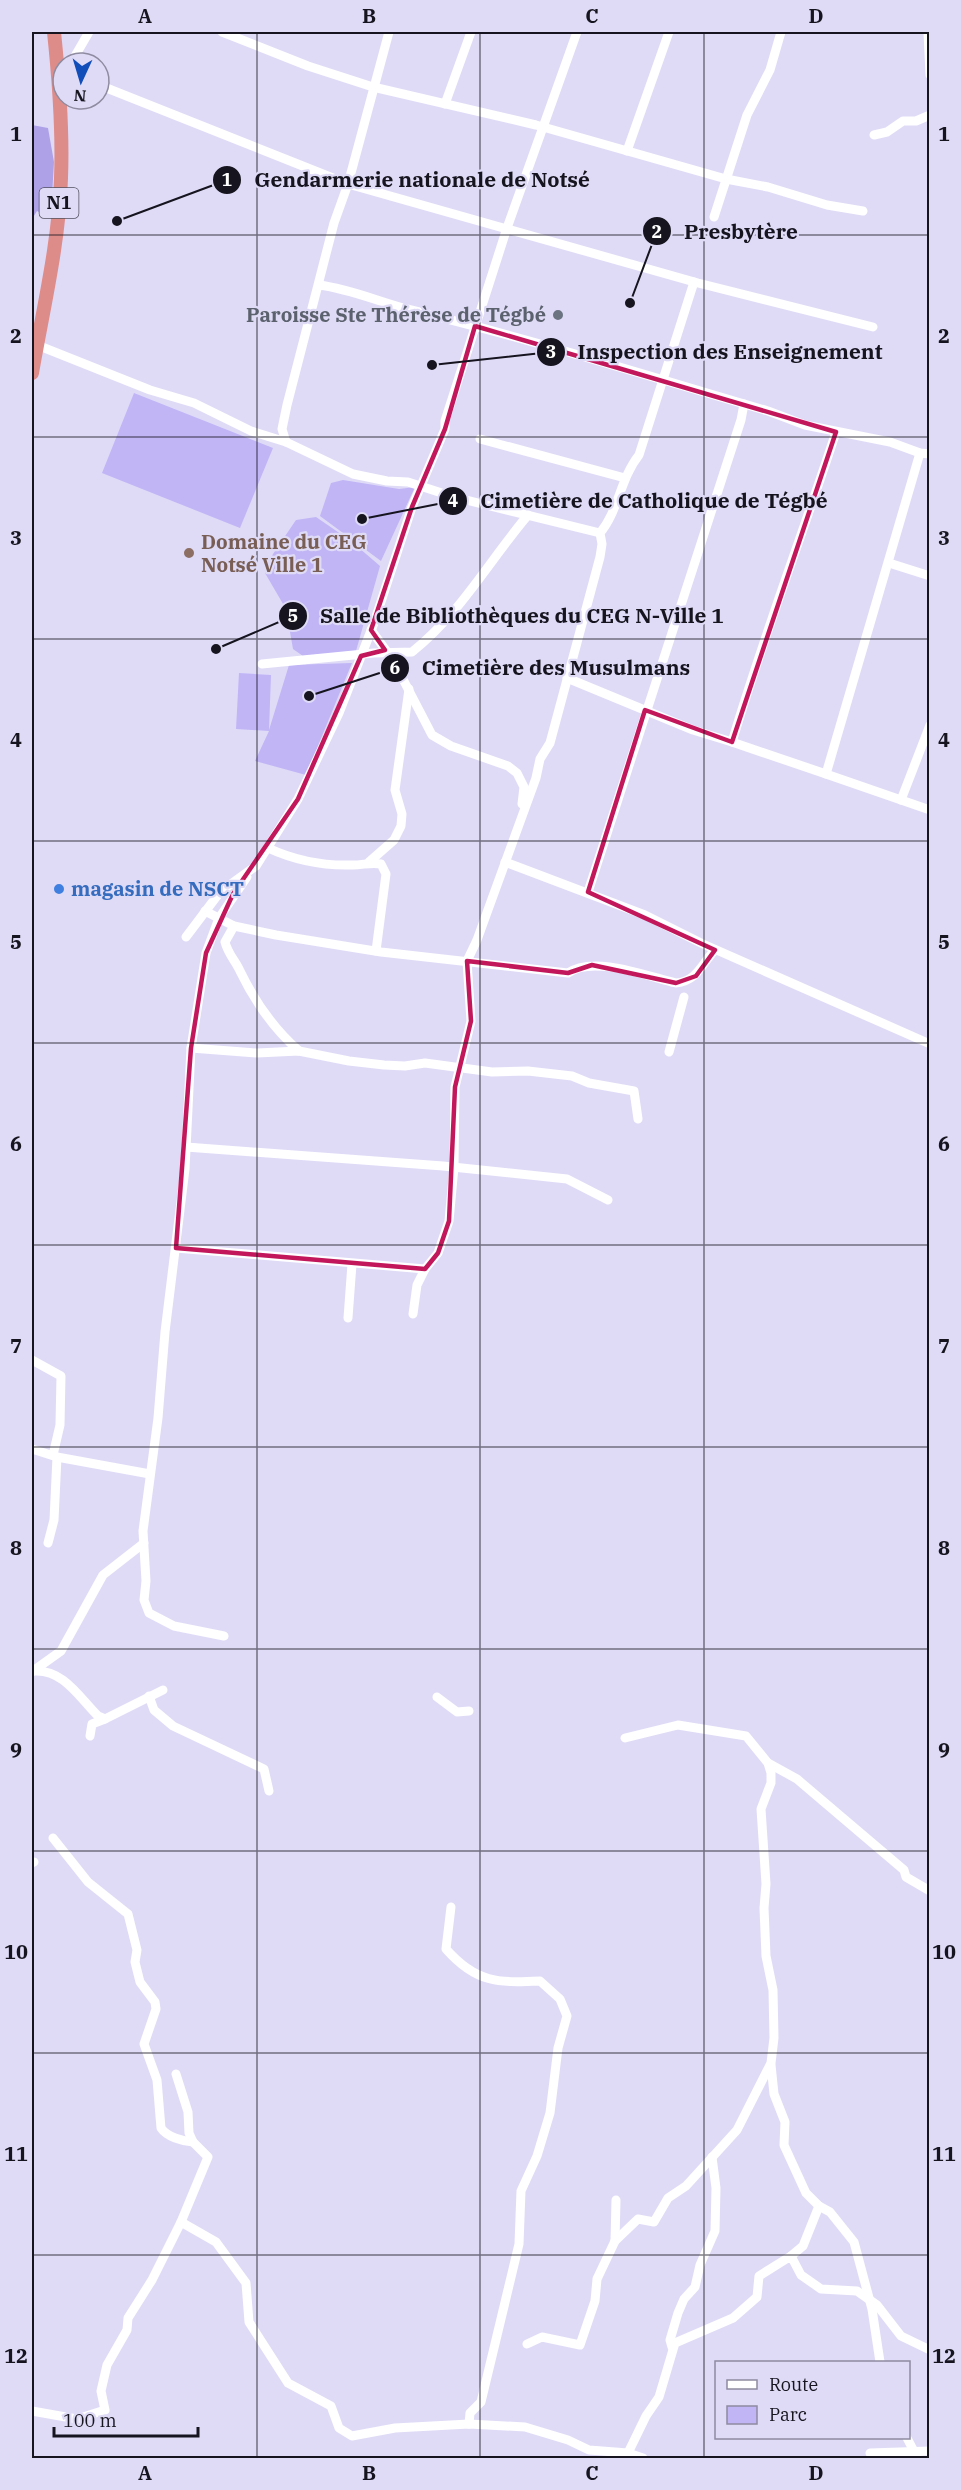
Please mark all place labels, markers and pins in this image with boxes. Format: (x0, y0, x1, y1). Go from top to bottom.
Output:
callout: Gendarmerie nationale de Notsé (212, 160, 601, 199)
callout: Presbytère (642, 212, 809, 251)
place label: Paroisse Ste Thérèse de Tégbé (246, 301, 546, 328)
marker: Paroisse Ste Thérèse de Tégbé (551, 308, 565, 322)
callout: Inspection des Enseignement (536, 333, 895, 372)
callout: Cimetière de Catholique de Tégbé (438, 481, 840, 520)
place label: Domaine du CEG Notsé Ville 1 (201, 528, 367, 578)
marker: Domaine du CEG Notsé Ville 1 (182, 546, 196, 560)
callout: Salle de Bibliothèques du CEG N-Ville 1 (278, 596, 736, 635)
callout: Cimetière des Musulmans (380, 649, 703, 688)
place label: magasin de NSCT (71, 875, 244, 902)
marker: magasin de NSCT (52, 882, 66, 896)

